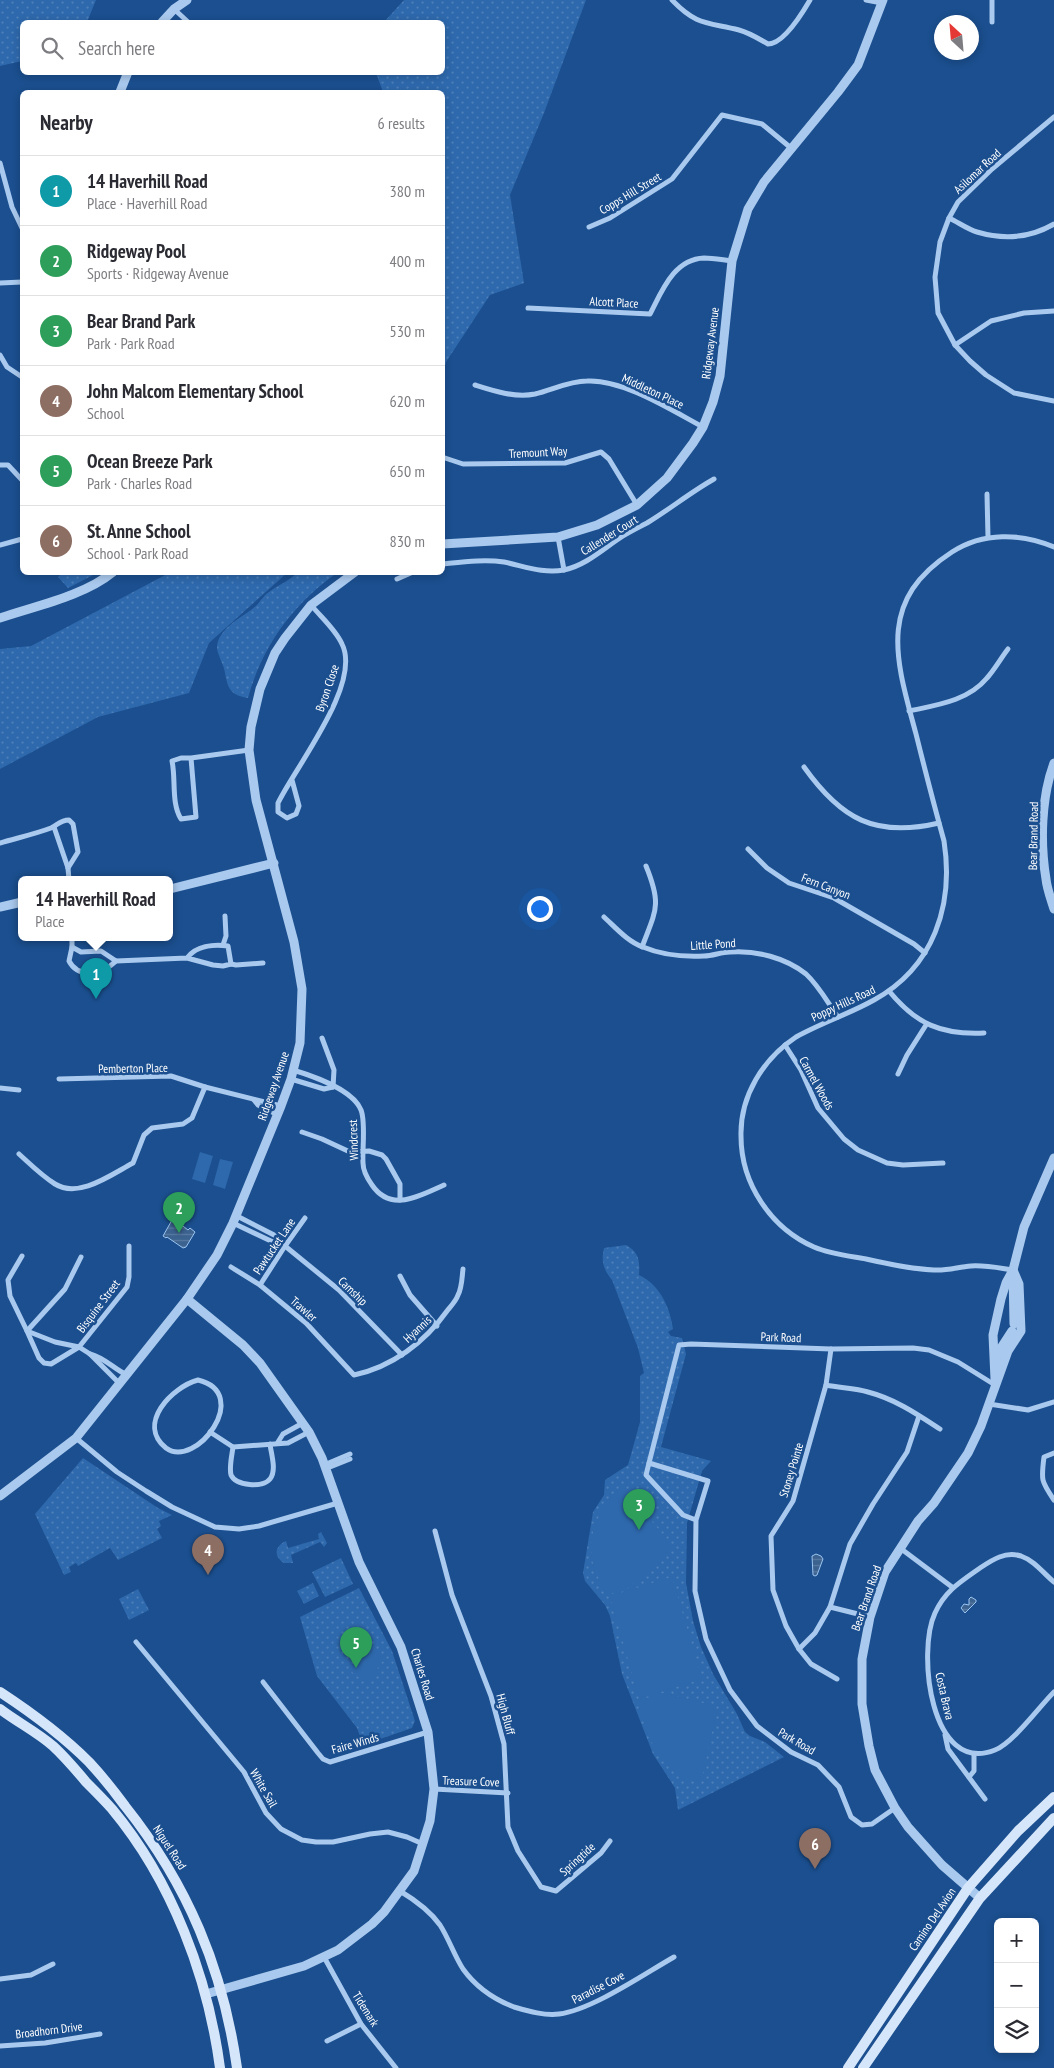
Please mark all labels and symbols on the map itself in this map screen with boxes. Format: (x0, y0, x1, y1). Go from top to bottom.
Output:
north arrow (934, 15, 979, 60)
street label: Asilomar Road (950, 145, 1004, 197)
street label: Copps Hill Street (596, 168, 664, 217)
street label: Alcott Place (589, 293, 639, 311)
street label: Ridgeway Avenue (698, 306, 722, 380)
street label: Middleton Place (620, 370, 686, 412)
street label: Tremount Way (508, 443, 568, 461)
street label: Callender Court (578, 511, 641, 558)
street label: Byron Close (312, 662, 342, 714)
street label: Bear Brand Road (1025, 802, 1041, 870)
street label: Fern Canyon (799, 870, 853, 902)
your location (527, 896, 553, 922)
street label: Little Pond (690, 935, 736, 953)
pin: 1 (80, 958, 112, 999)
street label: Poppy Hills Road (809, 982, 877, 1024)
street label: Ridgeway Avenue (254, 1049, 292, 1123)
street label: Carmel Woods (796, 1054, 838, 1112)
street label: Pemberton Place (98, 1060, 168, 1076)
street label: Windcrest (345, 1119, 361, 1161)
pin: 2 (163, 1192, 195, 1233)
street label: Pawtucket Lane (250, 1215, 298, 1277)
street label: Camship (335, 1273, 371, 1309)
street label: Bisquine Street (73, 1276, 123, 1336)
street label: Trawler (288, 1293, 321, 1325)
street label: Hyannis (400, 1312, 434, 1346)
street label: Park Road (760, 1329, 802, 1345)
street label: Stoney Pointe (776, 1441, 806, 1499)
pin: 3 (623, 1489, 655, 1530)
pin: 4 (192, 1534, 224, 1575)
street label: Bear Brand Road (848, 1563, 884, 1633)
pin: 5 (340, 1627, 372, 1668)
street label: Charles Road (408, 1646, 438, 1702)
street label: Costa Brava (932, 1671, 958, 1721)
street label: High Bluff (493, 1692, 519, 1737)
street label: Park Road (776, 1724, 818, 1758)
street label: Faire Winds (330, 1729, 380, 1757)
street label: White Sail (247, 1766, 281, 1810)
street label: Treasure Cove (442, 1773, 500, 1789)
street label: Niguel Road (150, 1822, 190, 1872)
pin: 6 (799, 1828, 831, 1869)
street label: Springtide (556, 1839, 598, 1879)
street label: Camino Del Avion (905, 1885, 959, 1953)
street label: Paradise Cove (569, 1967, 627, 2007)
street label: Tidemark (349, 1989, 383, 2030)
street label: Broadhorn Drive (15, 2018, 83, 2042)

